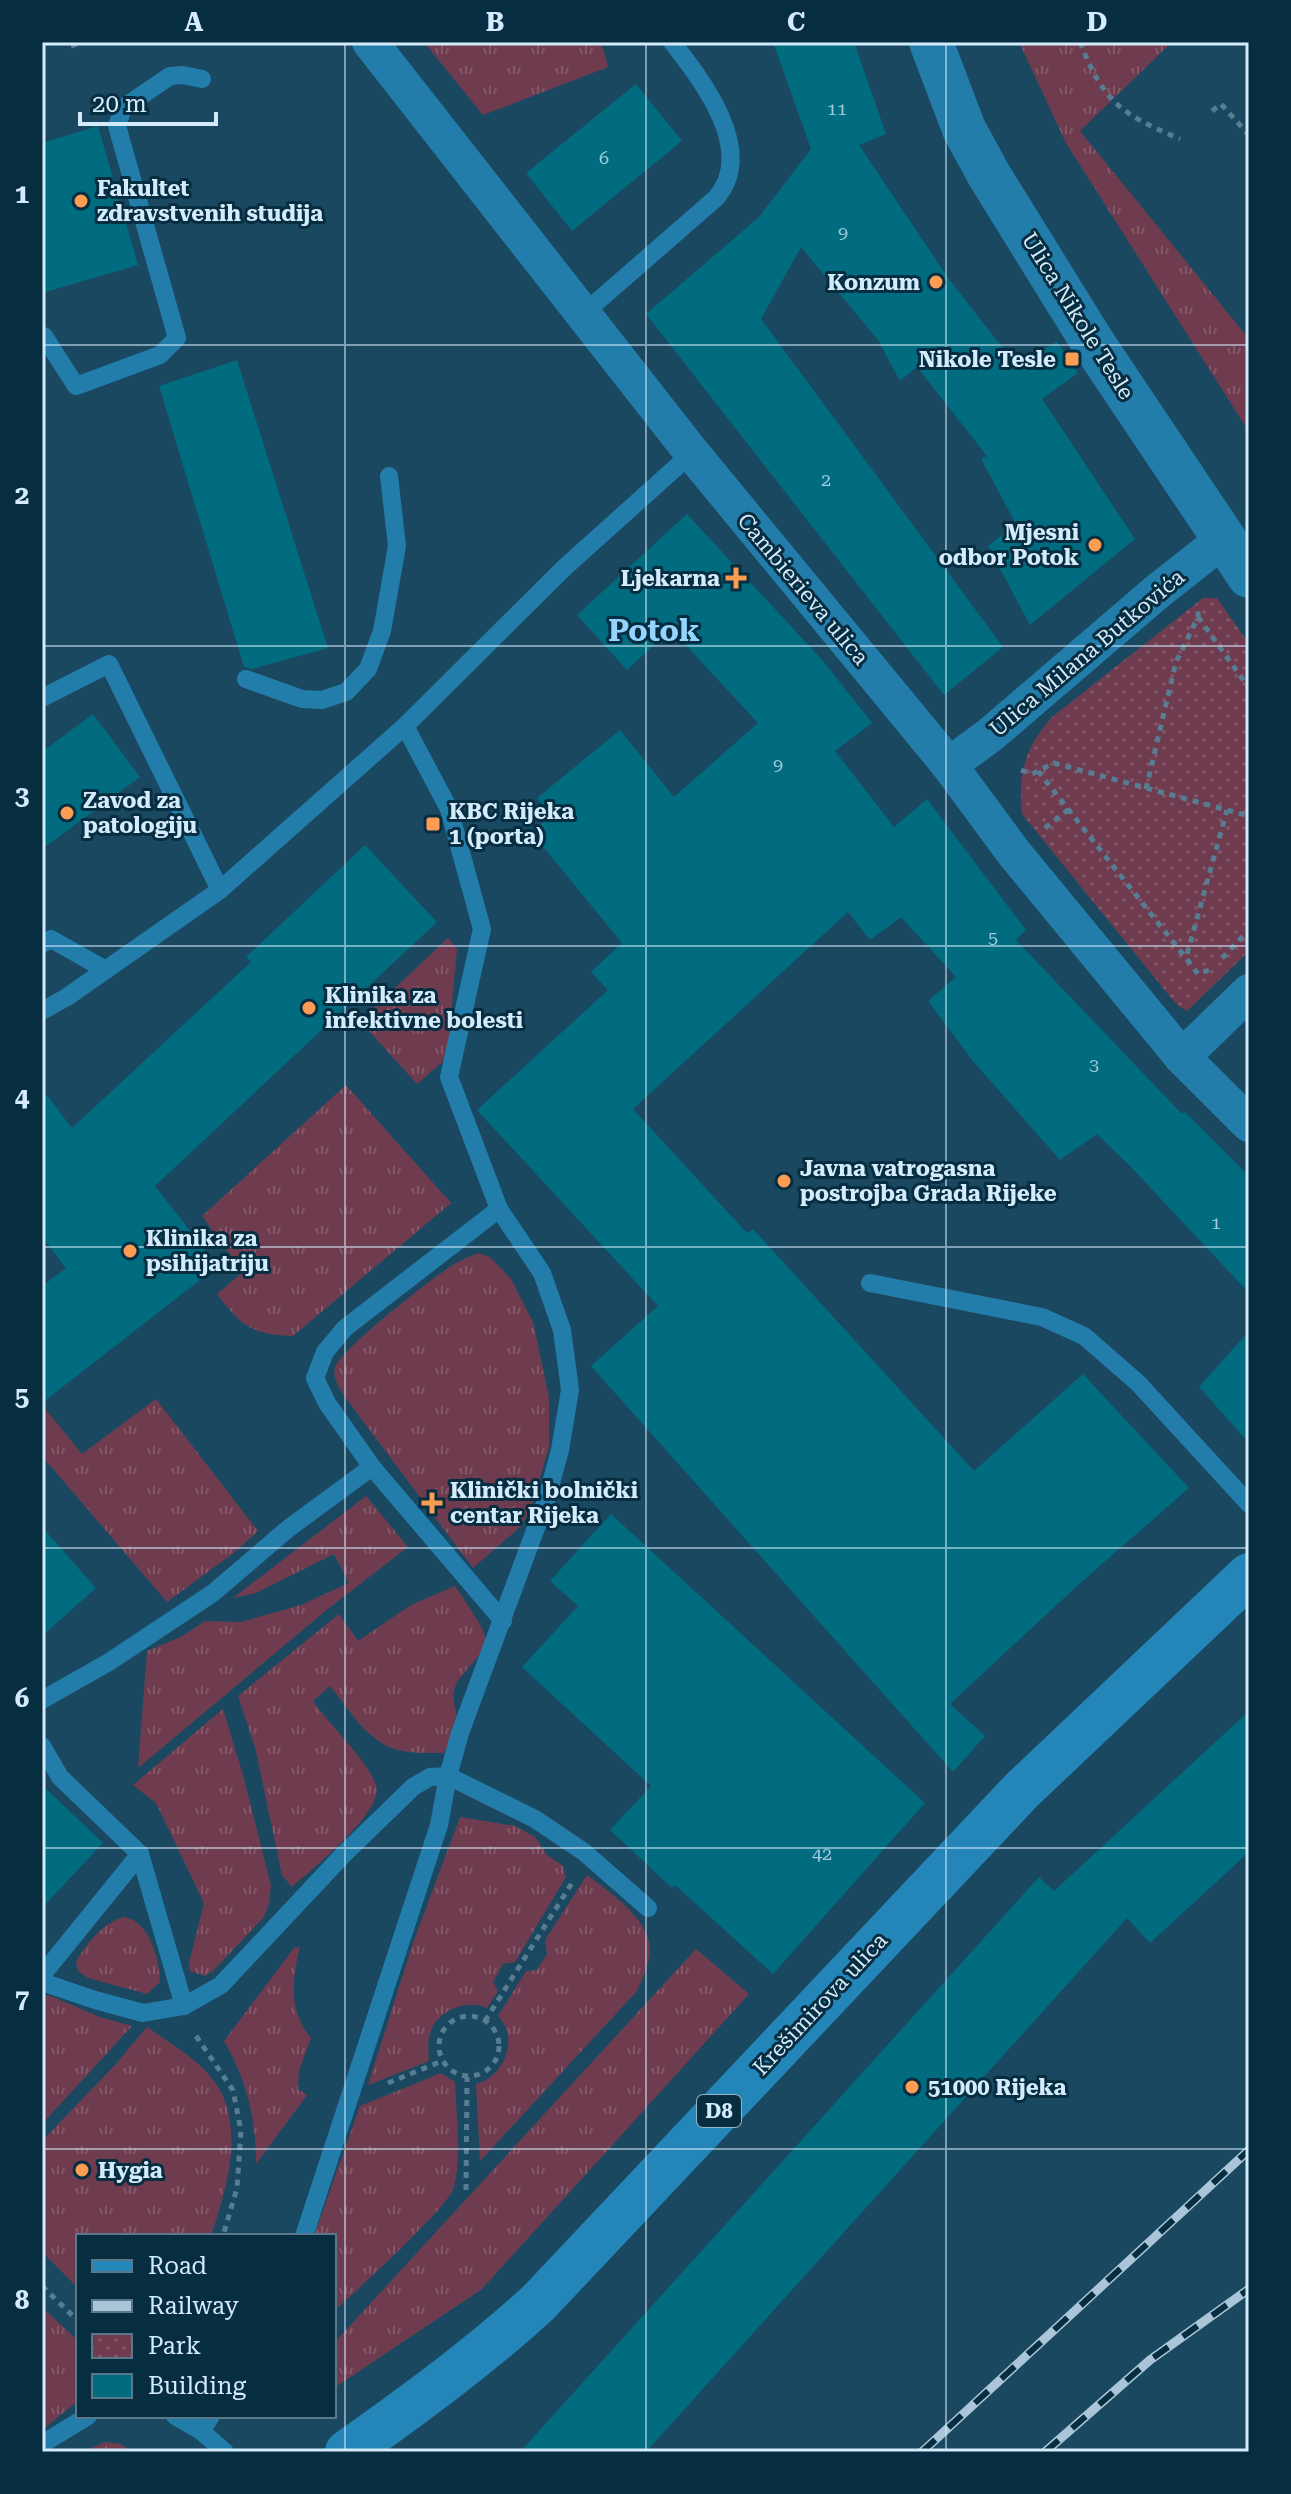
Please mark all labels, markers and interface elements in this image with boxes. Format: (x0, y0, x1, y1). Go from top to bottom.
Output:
text: A (185, 7, 204, 37)
text: B (486, 7, 504, 37)
text: C (787, 7, 805, 37)
text: D (1087, 7, 1107, 37)
scale bar (80, 76, 216, 126)
text: 20 m (92, 90, 147, 118)
house number: 11 (827, 98, 847, 119)
house number: 6 (599, 147, 609, 168)
place label: Fakultet zdravstvenih studija (97, 176, 323, 226)
text: 1 (15, 179, 29, 209)
marker: Fakultet zdravstvenih studija (72, 192, 90, 210)
house number: 9 (838, 222, 848, 243)
street label: Ulica Nikole Tesle (1017, 228, 1139, 404)
place label: Konzum (827, 270, 920, 295)
marker: Konzum (927, 273, 945, 291)
place label: Nikole Tesle (919, 347, 1056, 372)
marker: Nikole Tesle (1063, 350, 1081, 368)
house number: 2 (821, 469, 831, 490)
text: 2 (15, 480, 29, 510)
street label: Cambierieva ulica (732, 508, 874, 670)
place label: Mjesni odbor Potok (939, 520, 1079, 570)
marker: Mjesni odbor Potok (1086, 536, 1104, 554)
street label: Ulica Milana Butkovića (985, 564, 1190, 742)
place label: Ljekarna (621, 566, 720, 591)
marker: Ljekarna (727, 569, 745, 587)
district label: Potok (608, 613, 700, 648)
house number: 9 (773, 754, 783, 775)
text: 3 (15, 781, 29, 811)
place label: Zavod za patologiju (83, 788, 198, 838)
place label: KBC Rijeka 1 (porta) (449, 799, 574, 849)
marker: Zavod za patologiju (58, 804, 76, 822)
marker: KBC Rijeka 1 (porta) (424, 815, 442, 833)
house number: 5 (988, 927, 998, 948)
place label: Klinika za infektivne bolesti (325, 983, 523, 1033)
marker: Klinika za infektivne bolesti (300, 999, 318, 1017)
house number: 3 (1089, 1054, 1099, 1075)
text: 4 (15, 1082, 30, 1112)
place label: Javna vatrogasna postrojba Grada Rijeke (800, 1156, 1057, 1206)
marker: Javna vatrogasna postrojba Grada Rijeke (775, 1172, 793, 1190)
house number: 1 (1211, 1212, 1221, 1233)
place label: Klinika za psihijatriju (146, 1226, 269, 1276)
marker: Klinika za psihijatriju (121, 1242, 139, 1260)
text: 5 (15, 1382, 29, 1412)
place label: Klinički bolnički centar Rijeka (450, 1478, 638, 1528)
marker: Klinički bolnički centar Rijeka (421, 1492, 443, 1514)
text: 6 (15, 1683, 29, 1713)
house number: 42 (812, 1843, 832, 1864)
street label: Krešimirova ulica (748, 1928, 892, 2080)
text: 7 (15, 1984, 29, 2014)
place label: 51000 Rijeka (928, 2075, 1066, 2100)
marker: 51000 Rijeka (903, 2078, 921, 2096)
road number: D8 (697, 2095, 741, 2127)
place label: Hygia (98, 2158, 163, 2183)
marker: Hygia (73, 2161, 91, 2179)
legend (76, 2234, 336, 2418)
text: Road (148, 2252, 207, 2280)
text: 8 (15, 2285, 30, 2315)
text: Railway (148, 2292, 239, 2320)
text: Park (148, 2332, 201, 2360)
text: Building (148, 2372, 246, 2400)

